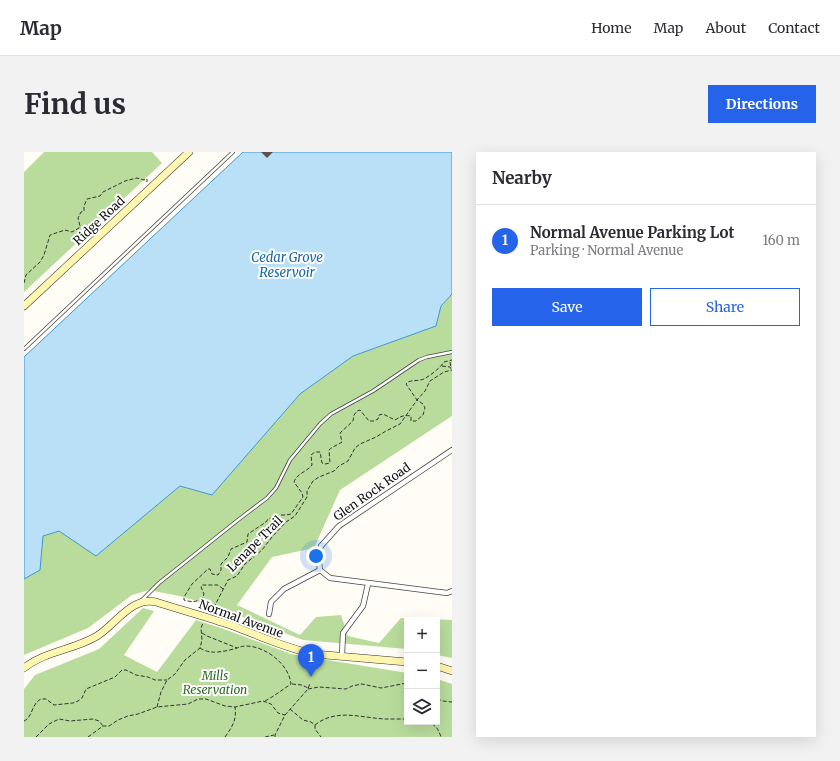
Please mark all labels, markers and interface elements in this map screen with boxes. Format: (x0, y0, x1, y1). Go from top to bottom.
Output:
text: Map (20, 16, 62, 40)
text: Home (591, 19, 632, 37)
text: Map (654, 19, 683, 37)
text: About (705, 19, 746, 37)
text: Contact (768, 19, 820, 37)
button: Directions (708, 85, 816, 123)
text: Find us (24, 86, 126, 122)
text: Nearby (492, 167, 552, 189)
street label: Ridge Road (70, 193, 127, 248)
text: Normal Avenue Parking Lot (530, 223, 735, 242)
text: 1 (502, 232, 508, 249)
text: 160 m (762, 232, 800, 249)
text: Parking · Normal Avenue (530, 242, 683, 259)
water label: Cedar Grove Reservoir (251, 249, 323, 281)
button: Save (492, 288, 642, 326)
button: Share (650, 288, 800, 326)
street label: Glen Rock Road (330, 459, 413, 524)
street label: Lenape Trail (224, 512, 286, 575)
your location (306, 546, 326, 566)
street label: Normal Avenue (197, 596, 285, 641)
map controls (404, 617, 440, 725)
button: + (404, 617, 440, 653)
pin: 1 (298, 644, 324, 677)
button: − (404, 653, 440, 689)
park label: Mills Reservation (183, 668, 247, 697)
button: layers (404, 689, 440, 725)

